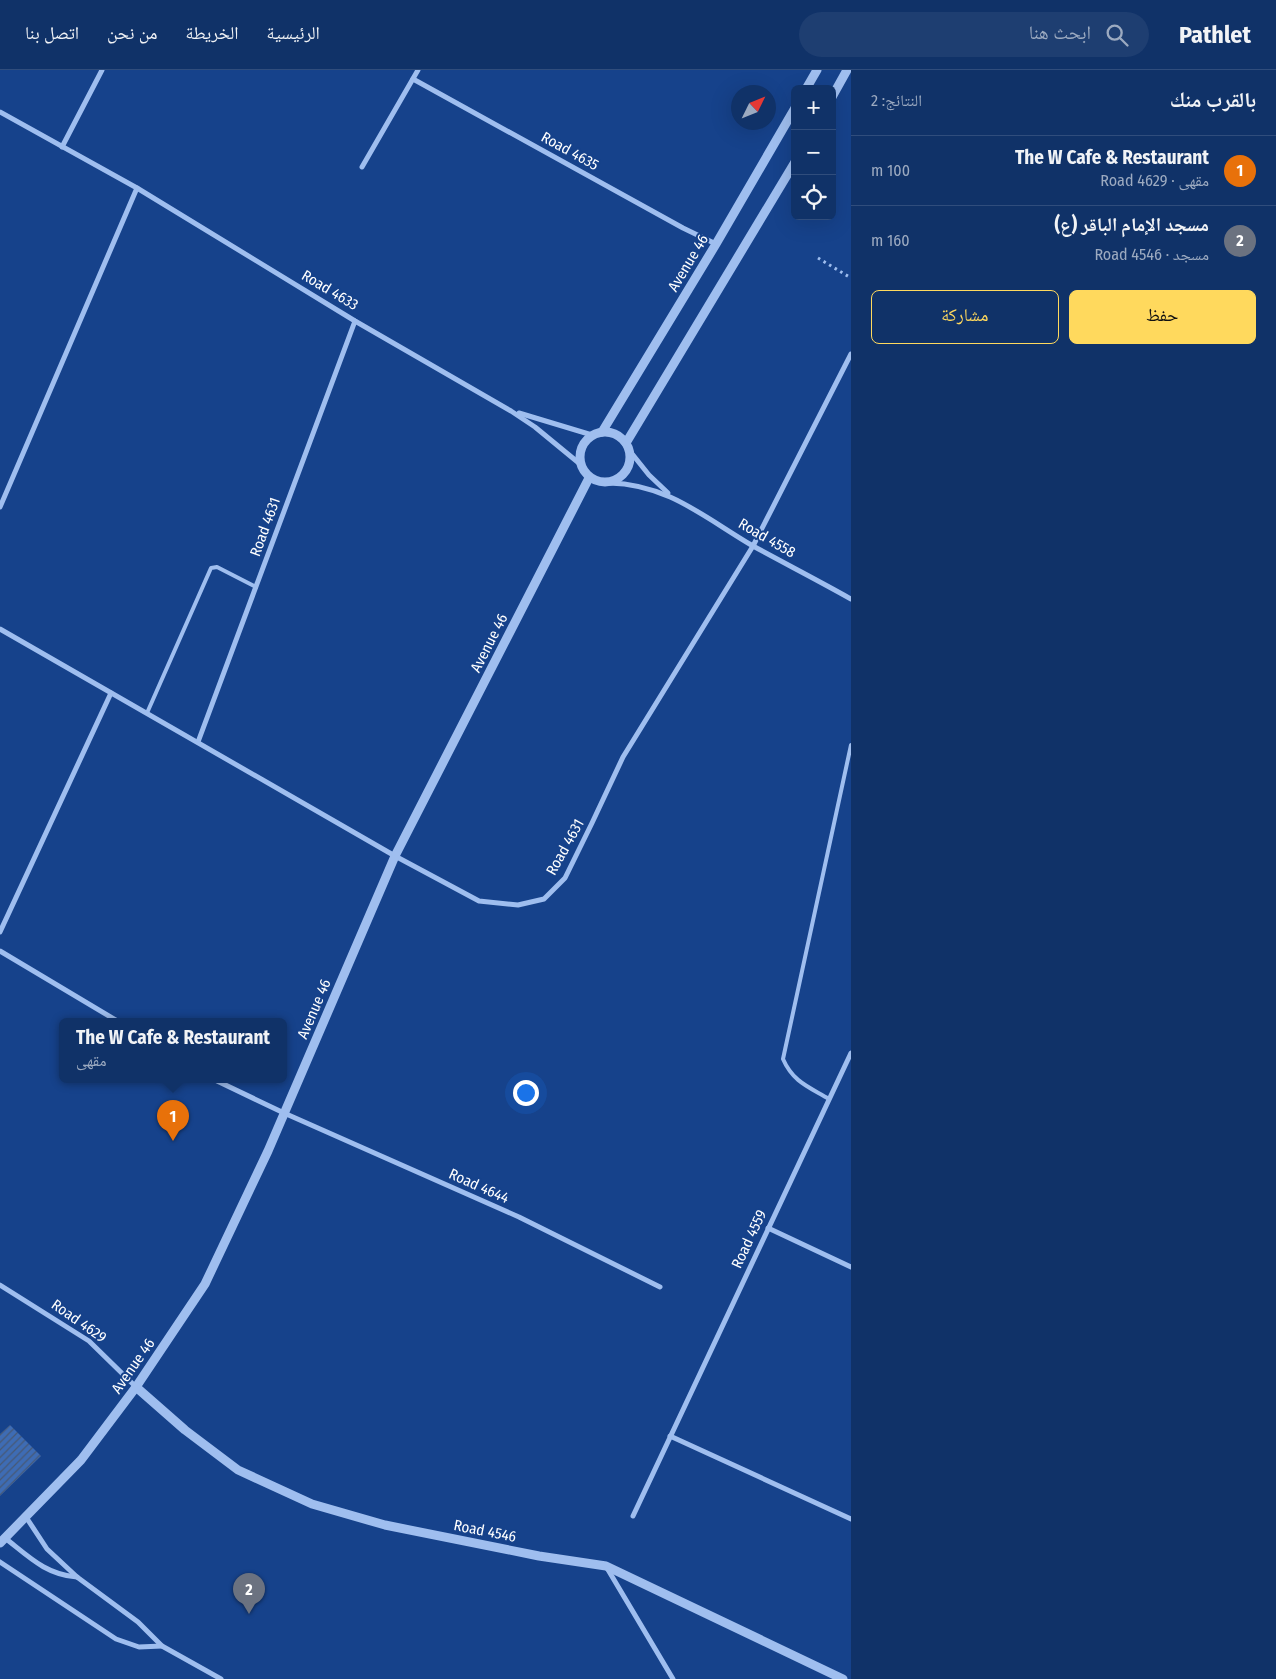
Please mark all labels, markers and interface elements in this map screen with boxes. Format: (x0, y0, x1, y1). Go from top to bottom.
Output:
search box (799, 12, 1149, 57)
text: ابحث هنا (1029, 21, 1091, 44)
icon: search (1103, 21, 1131, 49)
text: Pathlet (1179, 21, 1251, 49)
text: اتصل بنا (25, 22, 79, 44)
text: من نحن (107, 22, 158, 44)
text: الخريطة (186, 22, 239, 44)
text: الرئيسية (267, 22, 320, 44)
north arrow (731, 85, 776, 130)
map controls (791, 85, 836, 220)
button: + (791, 85, 836, 130)
text: بالقرب منك (1170, 87, 1256, 113)
text: النتائج: 2 (871, 91, 922, 110)
street label: Road 4635 (538, 128, 602, 174)
button: − (791, 130, 836, 175)
text: The W Cafe & Restaurant (1015, 146, 1209, 169)
text: 100 m (871, 161, 910, 180)
text: 1 (1237, 161, 1243, 180)
text: مقهى · Road 4629 (1100, 171, 1209, 190)
button: locate (791, 175, 836, 220)
text: مسجد الإمام الباقر (ع) (1054, 213, 1209, 236)
street label: Avenue 46 (664, 231, 712, 295)
text: 160 m (871, 231, 910, 250)
text: 2 (1236, 231, 1244, 250)
text: مسجد · Road 4546 (1094, 245, 1209, 264)
street label: Road 4633 (298, 266, 362, 314)
button: مشاركة (871, 290, 1059, 344)
button: حفظ (1069, 290, 1256, 344)
street label: Road 4631 (246, 495, 284, 559)
street label: Road 4558 (735, 514, 799, 562)
street label: Avenue 46 (467, 611, 511, 675)
street label: Road 4631 (542, 816, 588, 878)
street label: Avenue 46 (293, 976, 335, 1042)
popup (59, 1018, 287, 1083)
text: The W Cafe & Restaurant (76, 1026, 270, 1049)
text: مقهى (76, 1051, 107, 1070)
your location (513, 1080, 539, 1106)
pin: 1 (157, 1100, 189, 1141)
street label: Road 4644 (446, 1165, 512, 1207)
street label: Road 4559 (728, 1207, 770, 1271)
street label: Road 4629 (48, 1296, 110, 1346)
street label: Avenue 46 (107, 1335, 159, 1397)
street label: Road 4546 (452, 1516, 518, 1546)
pin: 2 (233, 1573, 265, 1614)

